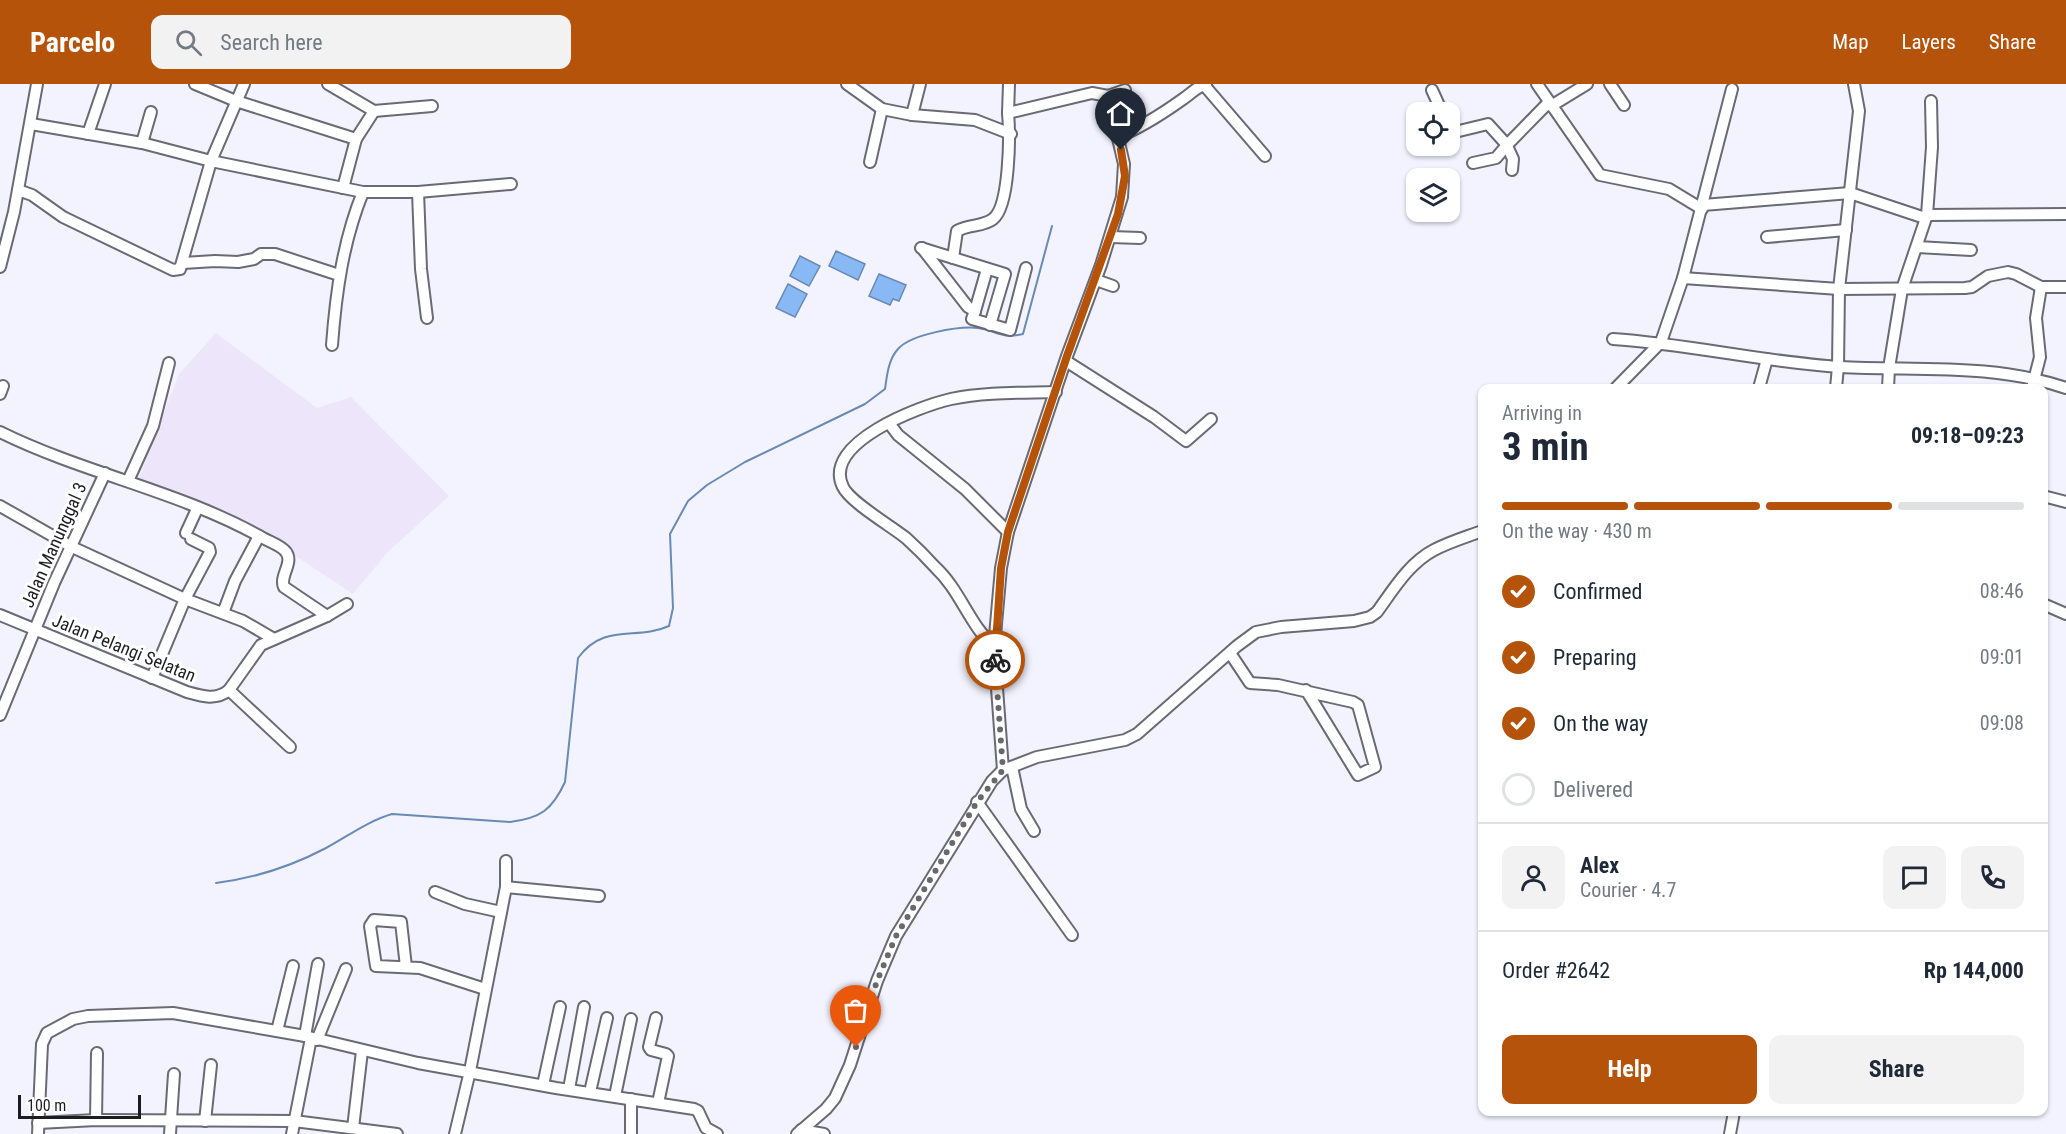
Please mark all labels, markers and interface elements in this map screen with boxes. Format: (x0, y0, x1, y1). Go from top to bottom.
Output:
search box (151, 15, 571, 69)
text: Parcelo (30, 26, 115, 59)
icon: search (172, 26, 205, 59)
text: Search here (220, 30, 323, 55)
text: Map (1832, 30, 1869, 54)
text: Layers (1902, 30, 1956, 54)
text: Share (1989, 30, 2036, 54)
pin (1095, 88, 1146, 150)
icon: home (1104, 97, 1137, 130)
map controls (1406, 102, 1460, 222)
button: locate (1406, 102, 1460, 156)
button: layers (1406, 168, 1460, 222)
text: Arriving in (1502, 401, 1582, 425)
text: 09:18–09:23 (1911, 423, 2024, 448)
text: 3 min (1502, 424, 1589, 470)
street label: Jalan Manunggal 3 (17, 479, 91, 611)
text: On the way · 430 m (1502, 519, 1652, 543)
icon: check (1502, 575, 1535, 608)
text: Confirmed (1553, 579, 1642, 604)
text: 08:46 (1980, 579, 2024, 603)
street label: Jalan Pelangi Selatan (49, 609, 199, 686)
courier (965, 630, 1025, 690)
icon: check (1502, 641, 1535, 674)
icon: bike (979, 644, 1012, 677)
text: Preparing (1553, 645, 1637, 670)
text: 09:01 (1980, 645, 2024, 669)
icon: check (1502, 707, 1535, 740)
text: On the way (1553, 711, 1648, 736)
text: 09:08 (1980, 711, 2024, 735)
text: Delivered (1553, 777, 1633, 802)
button: person (1502, 846, 1565, 909)
button: chat (1883, 846, 1946, 909)
button: phone (1961, 846, 2024, 909)
text: Alex (1580, 853, 1619, 878)
text: Courier · 4.7 (1580, 878, 1676, 902)
text: Order #2642 (1502, 958, 1610, 983)
text: Rp 144,000 (1924, 958, 2024, 983)
pin (830, 985, 881, 1047)
icon: bag (839, 994, 872, 1027)
button: Help (1502, 1035, 1757, 1104)
button: Share (1769, 1035, 2024, 1104)
scale bar (18, 1092, 141, 1120)
text: 100 m (27, 1096, 66, 1115)

